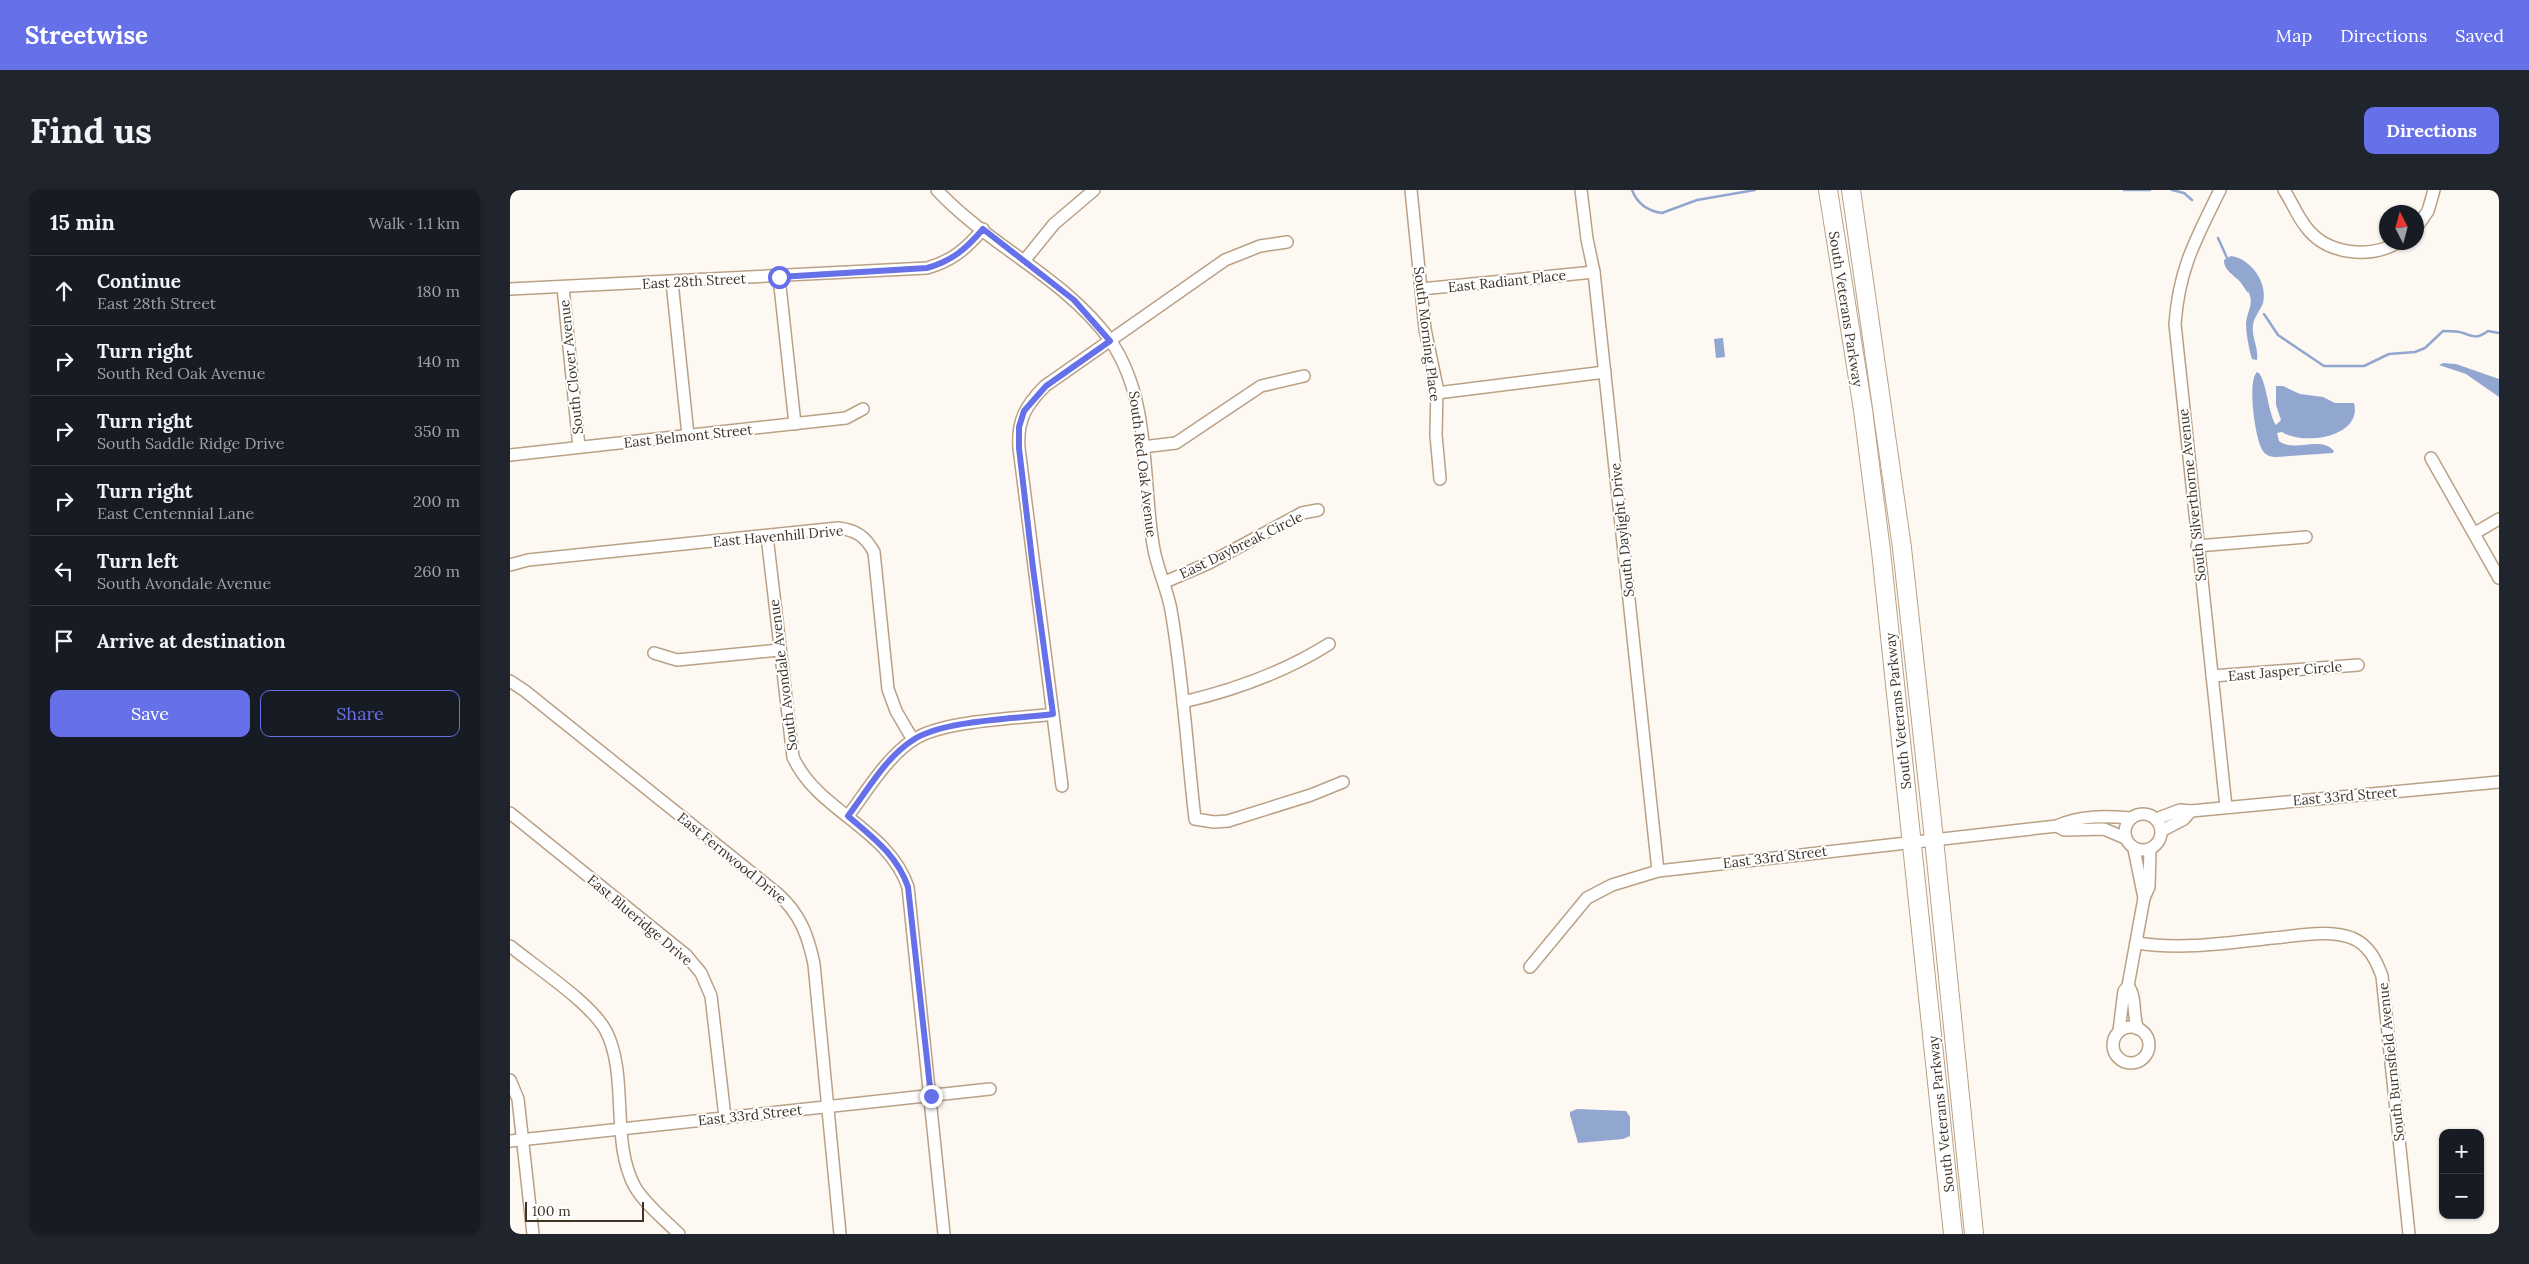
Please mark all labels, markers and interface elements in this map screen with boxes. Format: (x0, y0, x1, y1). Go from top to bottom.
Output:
text: Streetwise (25, 20, 148, 51)
text: Map (2276, 24, 2312, 47)
text: Directions (2340, 24, 2427, 47)
text: Saved (2455, 24, 2504, 47)
button: Directions (2364, 107, 2499, 154)
text: Find us (30, 108, 152, 153)
north arrow (2379, 205, 2424, 250)
text: 15 min (50, 209, 115, 236)
text: Walk · 1.1 km (368, 213, 460, 233)
street label: South Veterans Parkway (1825, 230, 1867, 389)
route start (768, 266, 791, 289)
street label: South Morning Place (1410, 266, 1444, 403)
street label: East Radiant Place (1447, 266, 1567, 296)
text: Continue (97, 269, 181, 293)
street label: East 28th Street (642, 269, 747, 293)
icon: ahead (50, 277, 78, 305)
text: 180 m (417, 281, 460, 301)
text: East 28th Street (97, 293, 216, 313)
street label: South Clover Avenue (555, 298, 587, 435)
text: Turn right (97, 339, 193, 363)
icon: right (50, 347, 78, 375)
text: 140 m (417, 351, 460, 371)
text: South Red Oak Avenue (97, 363, 265, 383)
street label: South Red Oak Avenue (1125, 390, 1161, 539)
street label: South Silverthorne Avenue (2174, 407, 2210, 582)
text: Turn right (97, 409, 193, 433)
icon: right (50, 417, 78, 445)
street label: East Belmont Street (623, 420, 754, 452)
text: 350 m (414, 421, 460, 441)
text: South Saddle Ridge Drive (97, 433, 284, 453)
street label: South Daylight Drive (1606, 462, 1638, 598)
text: Turn right (97, 479, 193, 503)
icon: right (50, 487, 78, 515)
text: 200 m (413, 491, 460, 511)
text: East Centennial Lane (97, 503, 254, 523)
street label: East Daybreak Circle (1176, 507, 1306, 583)
street label: East Havenhill Drive (712, 521, 844, 551)
text: Turn left (97, 549, 178, 573)
icon: left (50, 557, 78, 585)
text: 260 m (414, 561, 460, 581)
text: South Avondale Avenue (97, 573, 271, 593)
street label: South Avondale Avenue (765, 598, 801, 752)
icon: arrive (50, 627, 78, 655)
text: Arrive at destination (97, 629, 286, 653)
street label: South Veterans Parkway (1881, 631, 1915, 790)
street label: East Jasper Circle (2227, 657, 2343, 685)
button: Save (50, 690, 250, 737)
button: Share (260, 690, 460, 737)
street label: East 33rd Street (2292, 782, 2399, 810)
street label: East Fernwood Drive (674, 808, 791, 908)
street label: East 33rd Street (1722, 842, 1829, 872)
street label: East Blueridge Drive (584, 871, 697, 970)
street label: South Burnsfield Avenue (2374, 981, 2408, 1142)
street label: South Veterans Parkway (1924, 1034, 1958, 1193)
route end (920, 1085, 943, 1108)
street label: East 33rd Street (697, 1101, 804, 1129)
map controls (2439, 1129, 2484, 1219)
button: + (2439, 1129, 2484, 1174)
button: − (2439, 1174, 2484, 1219)
scale bar (525, 1199, 644, 1222)
text: 100 m (532, 1202, 571, 1220)

